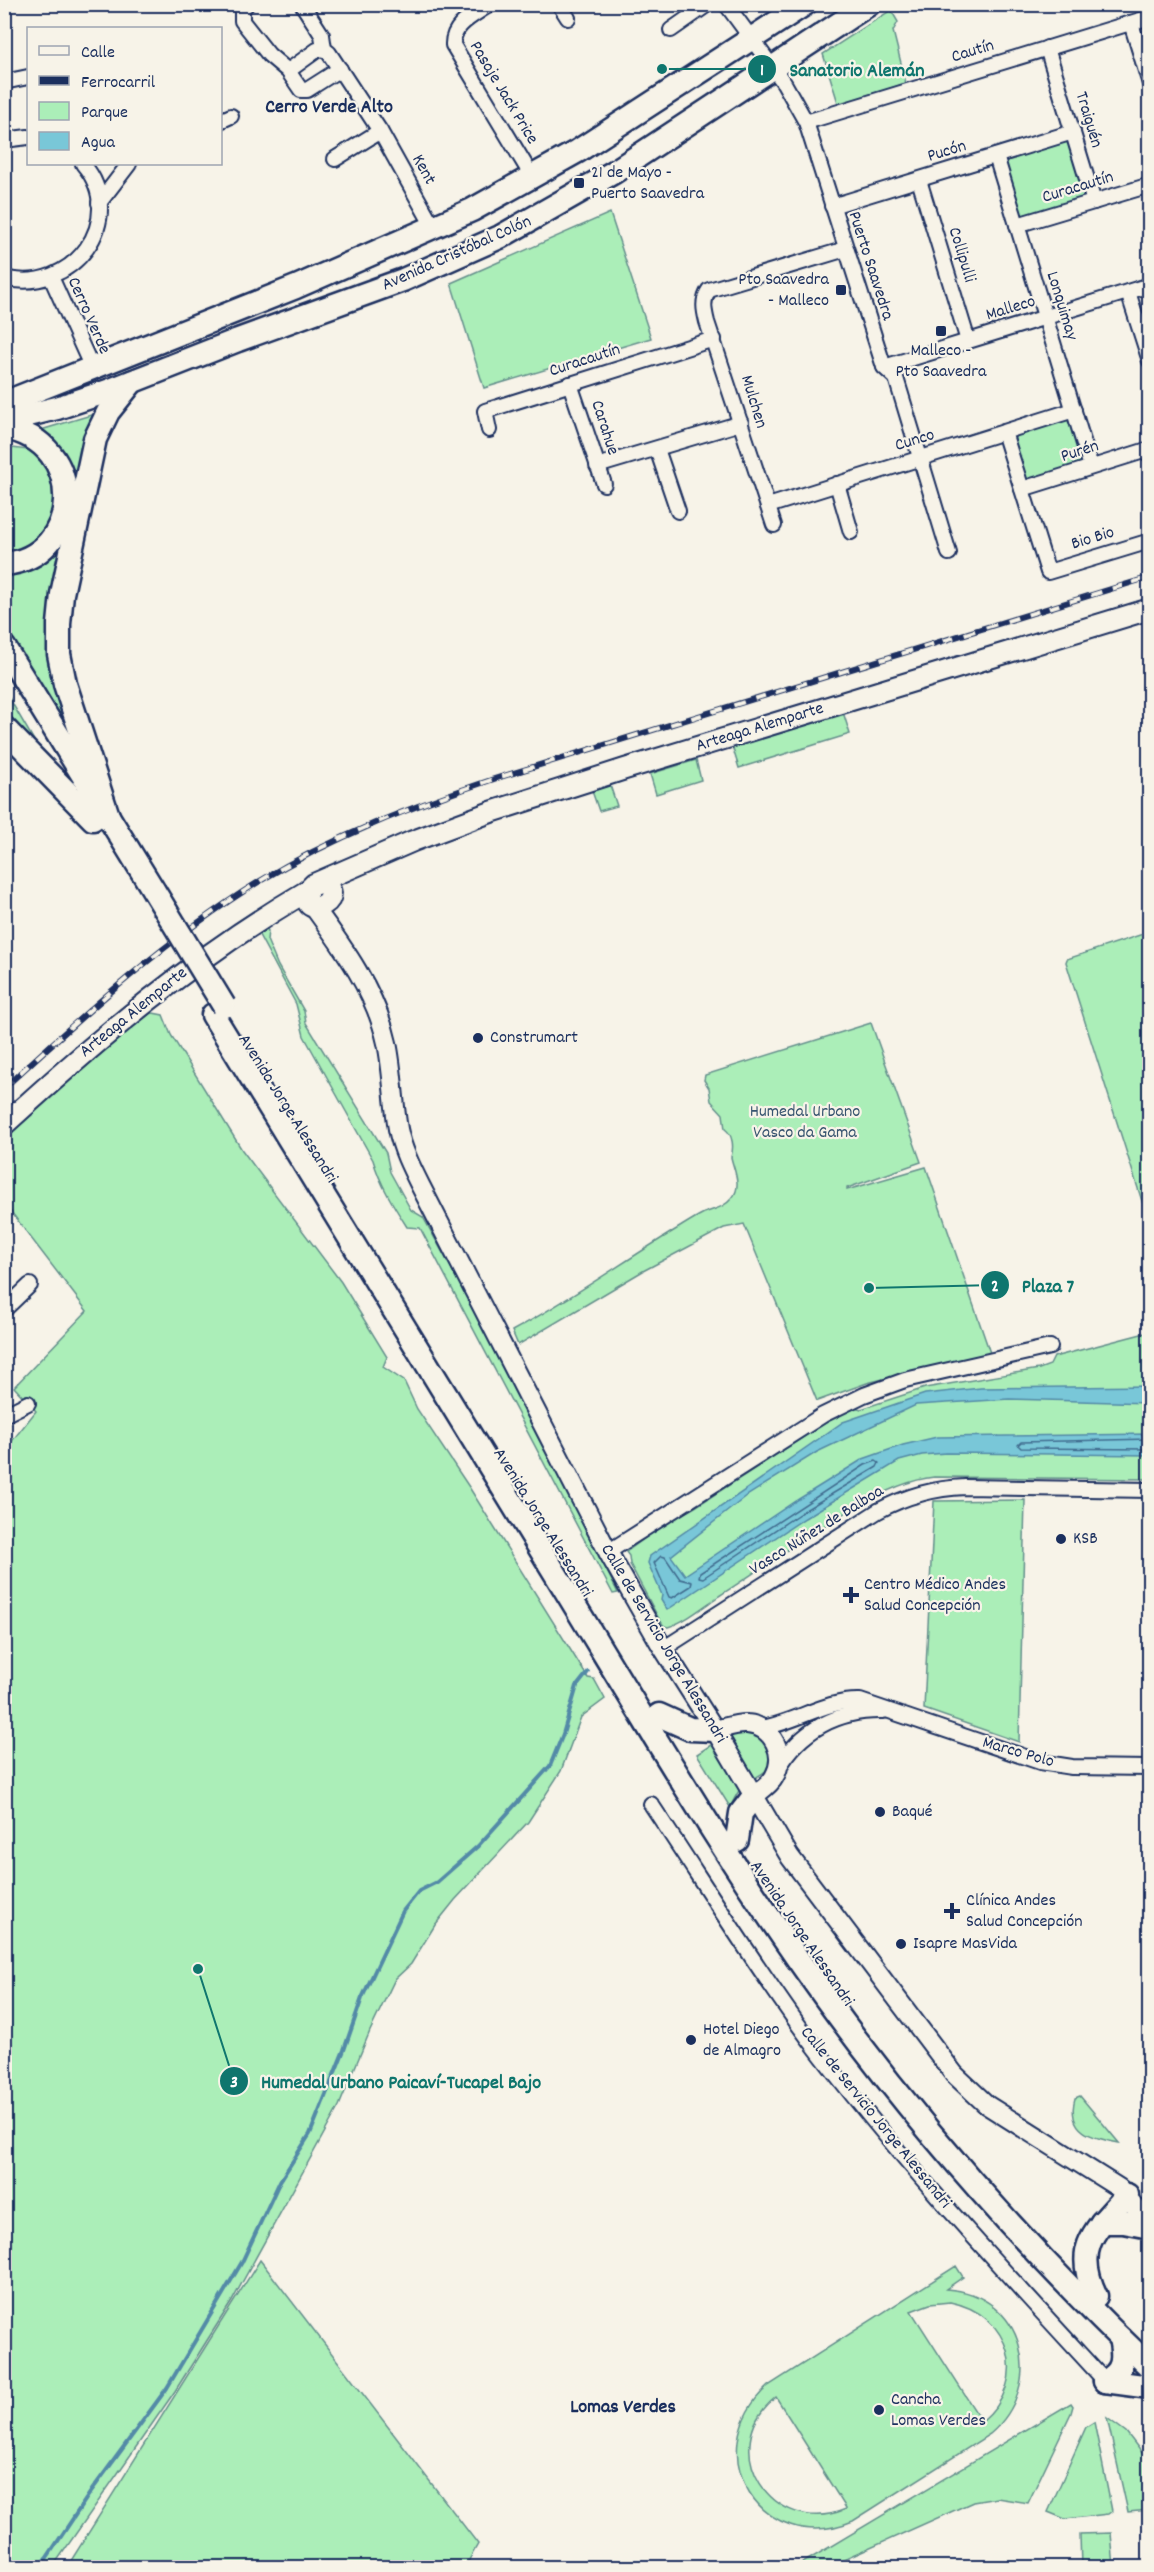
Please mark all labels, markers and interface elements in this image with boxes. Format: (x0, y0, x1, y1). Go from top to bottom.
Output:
legend (27, 27, 222, 165)
street label: Cautín (949, 34, 997, 70)
street label: Pasaje Jack Price (462, 37, 544, 149)
text: Calle (81, 41, 115, 66)
callout: Sanatorio Alemán (747, 50, 937, 88)
text: Sanatorio Alemán (789, 58, 925, 86)
text: 1 (760, 59, 764, 84)
text: Ferrocarril (81, 71, 156, 96)
street label: Traiguén (1068, 89, 1108, 151)
district label: Cerro Verde Alto (265, 94, 393, 122)
text: Parque (81, 101, 128, 126)
text: Agua (81, 131, 115, 156)
street label: Pucón (924, 134, 970, 170)
street label: Kent (405, 150, 442, 190)
place label: 21 de Mayo - Puerto Saavedra (591, 161, 705, 207)
street label: Curacautín (1039, 165, 1117, 211)
marker: 21 de Mayo - Puerto Saavedra (572, 176, 586, 190)
street label: Puerto Saavedra (841, 208, 900, 324)
street label: Avenida Cristóbal Colón (378, 210, 536, 298)
street label: Collipulli (941, 224, 981, 286)
place label: Pto Saavedra - Malleco (738, 268, 830, 314)
street label: Lonquimay (1039, 268, 1084, 344)
street label: Cerro Verde (60, 273, 116, 359)
marker: Pto Saavedra - Malleco (834, 283, 848, 297)
street label: Malleco (983, 290, 1039, 328)
marker: Malleco - Pto Saavedra (934, 324, 948, 338)
street label: Curacautín (546, 338, 624, 384)
place label: Malleco - Pto Saavedra (896, 339, 987, 385)
street label: Mulchen (733, 372, 773, 432)
street label: Carahue (583, 397, 625, 459)
street label: Cunco (892, 423, 938, 459)
street label: Purén (1058, 434, 1102, 470)
street label: Bio Bio (1068, 521, 1118, 557)
street label: Arteaga Alemparte (693, 697, 827, 759)
street label: Arteaga Alemparte (75, 962, 193, 1064)
place label: Construmart (490, 1026, 578, 1051)
street label: Avenida Jorge Alessandri (231, 1030, 343, 1188)
marker: Construmart (471, 1031, 485, 1045)
park label: Humedal Urbano Vasco da Gama (750, 1100, 860, 1146)
callout: Plaza 7 (980, 1266, 1086, 1304)
text: Plaza 7 (1022, 1274, 1075, 1302)
text: 2 (991, 1275, 999, 1300)
street label: Avenida Jorge Alessandri (486, 1444, 598, 1602)
street label: Vasco Núñez de Balboa (745, 1479, 889, 1582)
place label: KSB (1073, 1527, 1098, 1552)
marker: KSB (1054, 1532, 1068, 1546)
street label: Calle de Servicio Jorge Alessandri (594, 1540, 732, 1748)
place label: Centro Médico Andes Salud Concepción (864, 1573, 1006, 1619)
marker: Centro Médico Andes Salud Concepción (842, 1586, 860, 1604)
street label: Marco Polo (979, 1731, 1057, 1775)
place label: Baqué (892, 1800, 933, 1825)
marker: Baqué (873, 1805, 887, 1819)
street label: Avenida Jorge Alessandri (743, 1856, 859, 2012)
place label: Clínica Andes Salud Concepción (966, 1889, 1083, 1935)
marker: Clínica Andes Salud Concepción (943, 1902, 961, 1920)
place label: Isapre MasVida (913, 1932, 1018, 1957)
marker: Isapre MasVida (894, 1937, 908, 1951)
place label: Hotel Diego de Almagro (703, 2018, 781, 2064)
street label: Calle de Servicio Jorge Alessandri (794, 2022, 956, 2214)
marker: Hotel Diego de Almagro (684, 2033, 698, 2047)
callout: Humedal Urbano Paicaví-Tucapel Bajo (219, 2062, 553, 2100)
text: Humedal Urbano Paicaví-Tucapel Bajo (261, 2070, 541, 2098)
text: 3 (230, 2071, 238, 2096)
place label: Cancha Lomas Verdes (891, 2388, 986, 2434)
district label: Lomas Verdes (570, 2394, 676, 2422)
marker: Cancha Lomas Verdes (872, 2403, 886, 2417)

